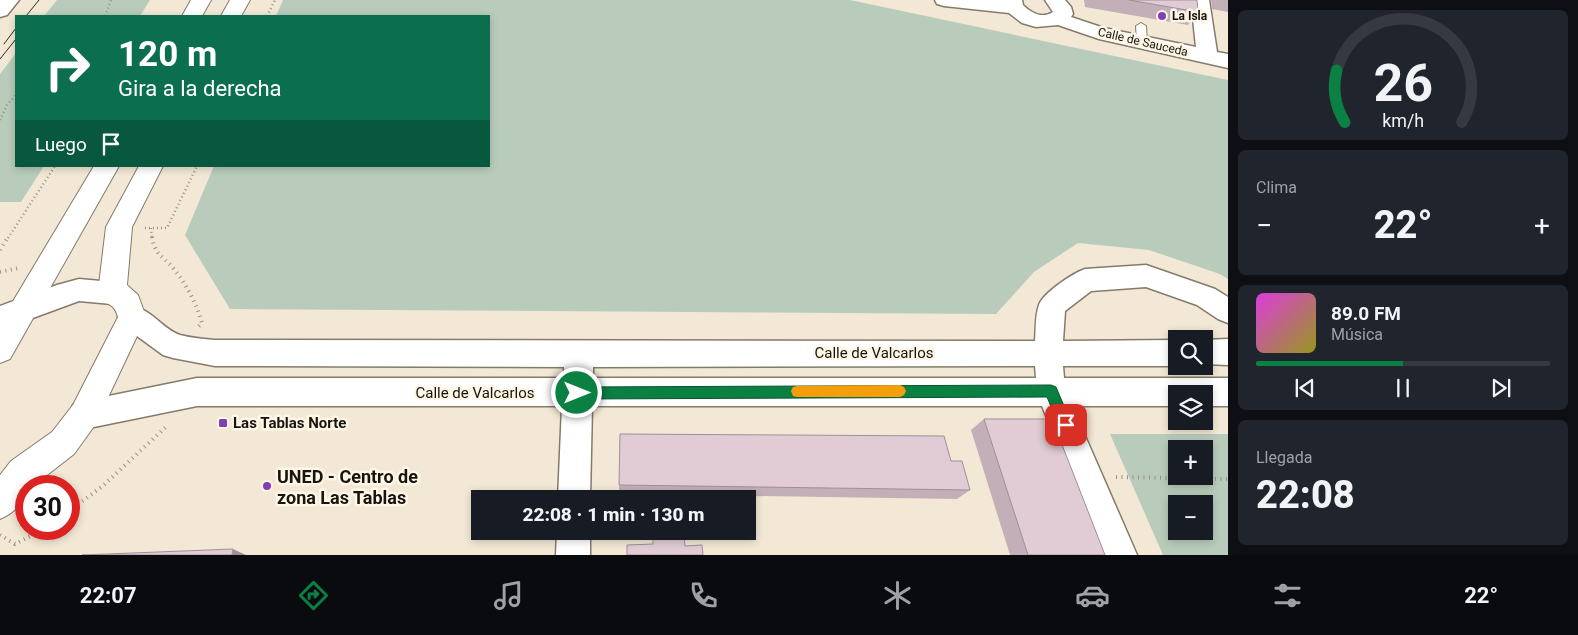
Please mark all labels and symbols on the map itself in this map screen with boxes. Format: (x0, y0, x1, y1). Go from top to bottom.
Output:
place label: La Isla (1172, 9, 1208, 23)
marker: La Isla (1156, 10, 1168, 22)
street label: Calle de Sauceda (1097, 25, 1189, 59)
street label: Calle de Valcarlos (814, 344, 934, 362)
position arrow (550, 366, 602, 418)
street label: Calle de Valcarlos (415, 384, 535, 402)
pin (1045, 404, 1087, 446)
place label: Las Tablas Norte (233, 414, 346, 432)
marker: Las Tablas Norte (217, 417, 229, 429)
place label: UNED - Centro de zona Las Tablas (277, 466, 418, 508)
speed limit sign: 30 (15, 475, 80, 540)
marker: UNED - Centro de zona Las Tablas (261, 480, 273, 492)

